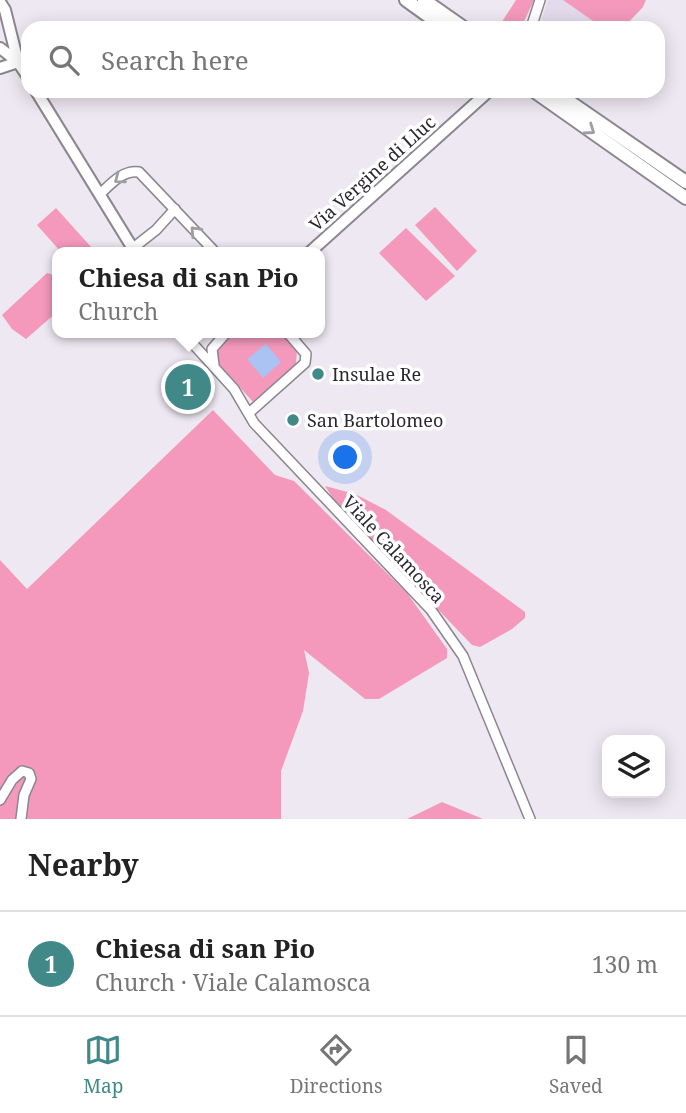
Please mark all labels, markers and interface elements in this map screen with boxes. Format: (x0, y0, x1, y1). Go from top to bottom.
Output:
search box (21, 21, 665, 98)
icon: search (45, 41, 83, 79)
text: Search here (101, 42, 249, 78)
street label: Via Vergine di Lluc (304, 110, 440, 236)
one-way arrow (582, 122, 595, 134)
one-way arrow (114, 171, 127, 183)
one-way arrow (191, 226, 204, 239)
popup (52, 247, 325, 338)
text: Chiesa di san Pio (78, 259, 299, 295)
text: Church (78, 295, 158, 327)
pin: 1 (165, 361, 211, 413)
place label: Insulae Re (332, 362, 421, 386)
marker: Insulae Re (310, 366, 326, 382)
place label: San Bartolomeo (307, 408, 443, 432)
marker: San Bartolomeo (285, 412, 301, 428)
your location (328, 440, 362, 474)
street label: Viale Calamosca (338, 490, 450, 608)
map controls (602, 735, 665, 798)
button: layers (602, 735, 665, 798)
text: Nearby (28, 844, 139, 885)
text: Chiesa di san Pio (95, 930, 315, 966)
text: 1 (45, 948, 58, 980)
text: 130 m (592, 948, 658, 980)
text: Church · Viale Calamosca (95, 966, 371, 998)
tab: Map (83, 1031, 123, 1099)
tab: Directions (290, 1031, 383, 1099)
tab: Saved (549, 1031, 603, 1099)

